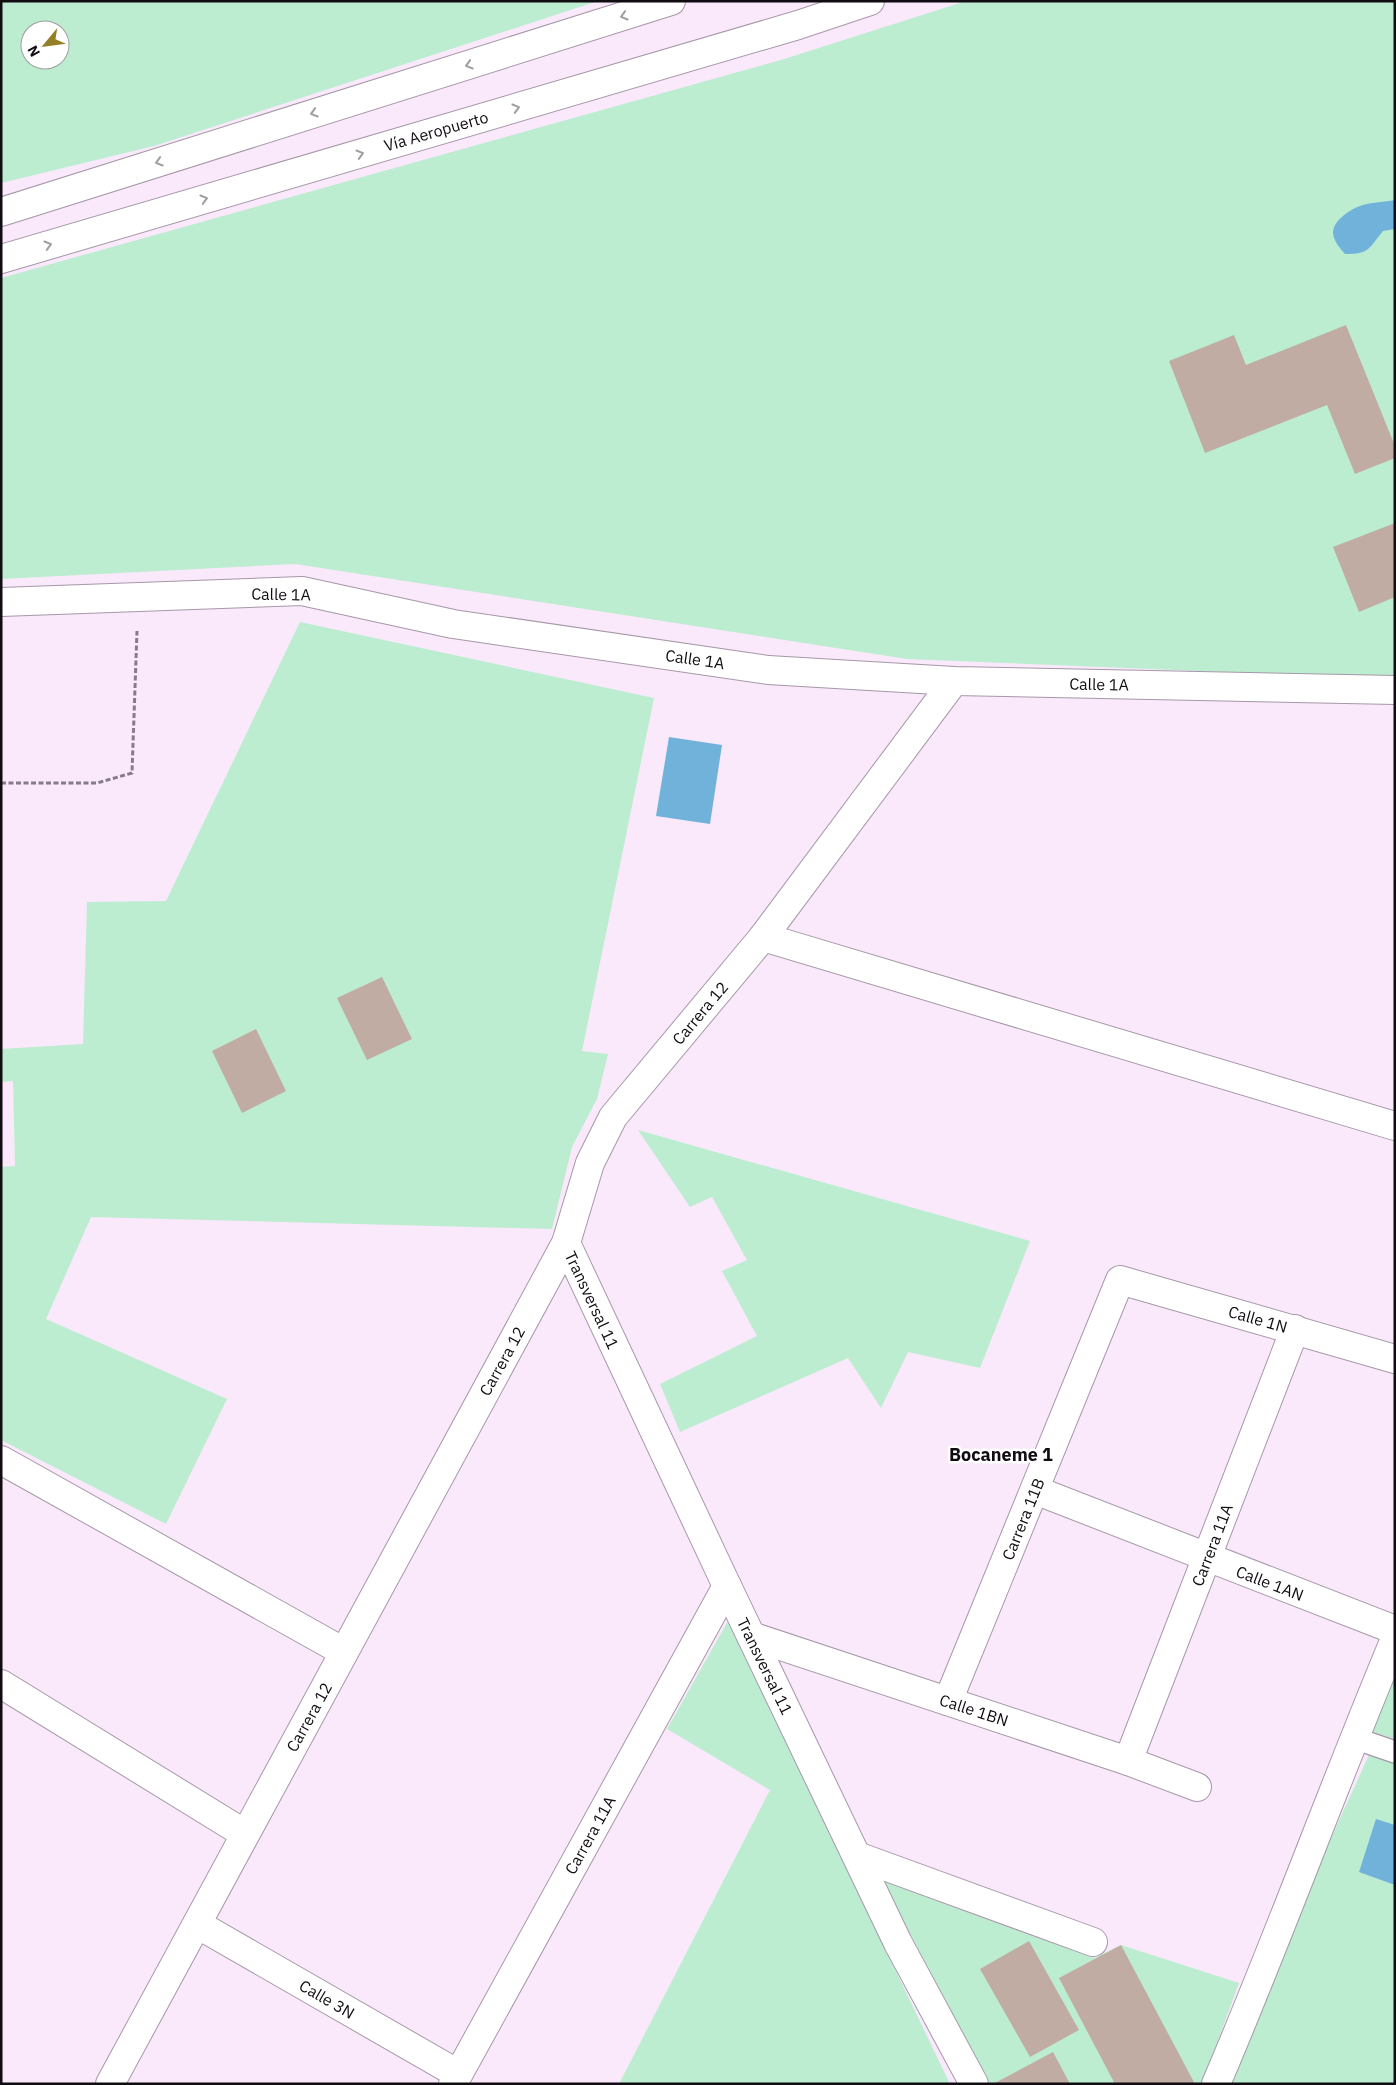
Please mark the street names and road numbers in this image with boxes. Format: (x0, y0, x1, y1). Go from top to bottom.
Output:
street label: Vía Aeropuerto (382, 107, 490, 155)
street label: Calle 1A (251, 583, 311, 605)
street label: Calle 1A (664, 645, 726, 673)
street label: Calle 1A (1069, 673, 1129, 695)
street label: Carrera 12 (668, 977, 732, 1049)
street label: Transversal 11 (561, 1248, 623, 1352)
street label: Calle 1N (1226, 1301, 1290, 1337)
street label: Carrera 12 (475, 1323, 529, 1399)
street label: Carrera 11B (997, 1475, 1049, 1563)
street label: Carrera 11A (1187, 1501, 1237, 1589)
street label: Calle 1AN (1233, 1561, 1307, 1605)
street label: Transversal 11 (733, 1614, 797, 1718)
street label: Carrera 12 (282, 1679, 336, 1755)
street label: Calle 1BN (937, 1690, 1011, 1730)
street label: Carrera 11A (560, 1792, 620, 1878)
street label: Calle 3N (296, 1975, 358, 2023)

